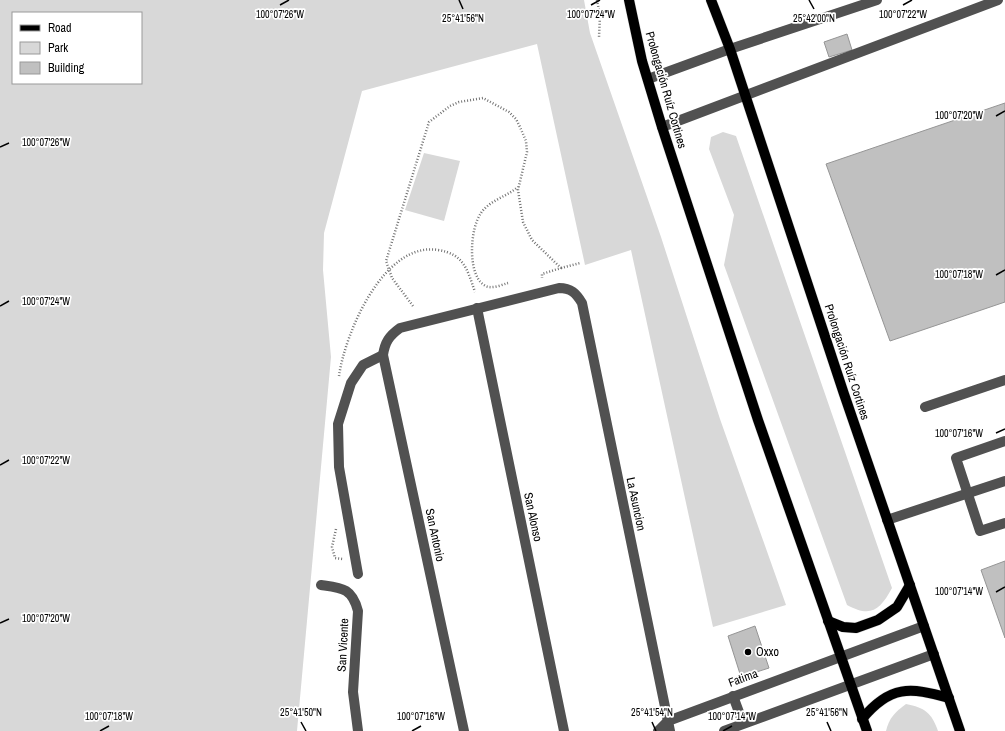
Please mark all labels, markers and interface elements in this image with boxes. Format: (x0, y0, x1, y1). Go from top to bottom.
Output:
text: 100°07'26"W (256, 8, 304, 21)
text: 100°07'24"W (567, 8, 615, 21)
text: 100°07'22"W (879, 8, 927, 21)
legend (12, 12, 142, 84)
text: 25°41'56"N (442, 12, 484, 25)
text: 25°42'00"N (793, 12, 835, 25)
text: Road (48, 20, 72, 36)
street label: Prolongación Ruíz Cortines (642, 30, 690, 150)
text: Park (48, 40, 68, 56)
text: Building (48, 60, 85, 76)
text: 100°07'20"W (935, 109, 983, 122)
text: 100°07'26"W (22, 136, 70, 149)
text: 100°07'18"W (935, 268, 983, 281)
text: 100°07'24"W (22, 295, 70, 308)
street label: Prolongación Ruíz Cortines (821, 302, 873, 422)
text: 100°07'16"W (935, 427, 983, 440)
text: 100°07'22"W (22, 454, 70, 467)
street label: La Asuncion (623, 476, 649, 532)
street label: San Alonso (520, 491, 546, 543)
street label: San Antonio (422, 507, 448, 563)
text: 100°07'14"W (935, 585, 983, 598)
text: 100°07'20"W (22, 612, 70, 625)
street label: San Vicente (334, 618, 352, 672)
place label: Oxxo (756, 644, 779, 660)
marker: Oxxo (743, 647, 753, 657)
street label: Fatima (726, 665, 760, 691)
text: 25°41'50"N (280, 706, 322, 719)
text: 25°41'54"N (631, 706, 673, 719)
text: 25°41'56"N (806, 706, 848, 719)
text: 100°07'18"W (85, 710, 133, 723)
text: 100°07'16"W (397, 710, 445, 723)
text: 100°07'14"W (708, 710, 756, 723)

